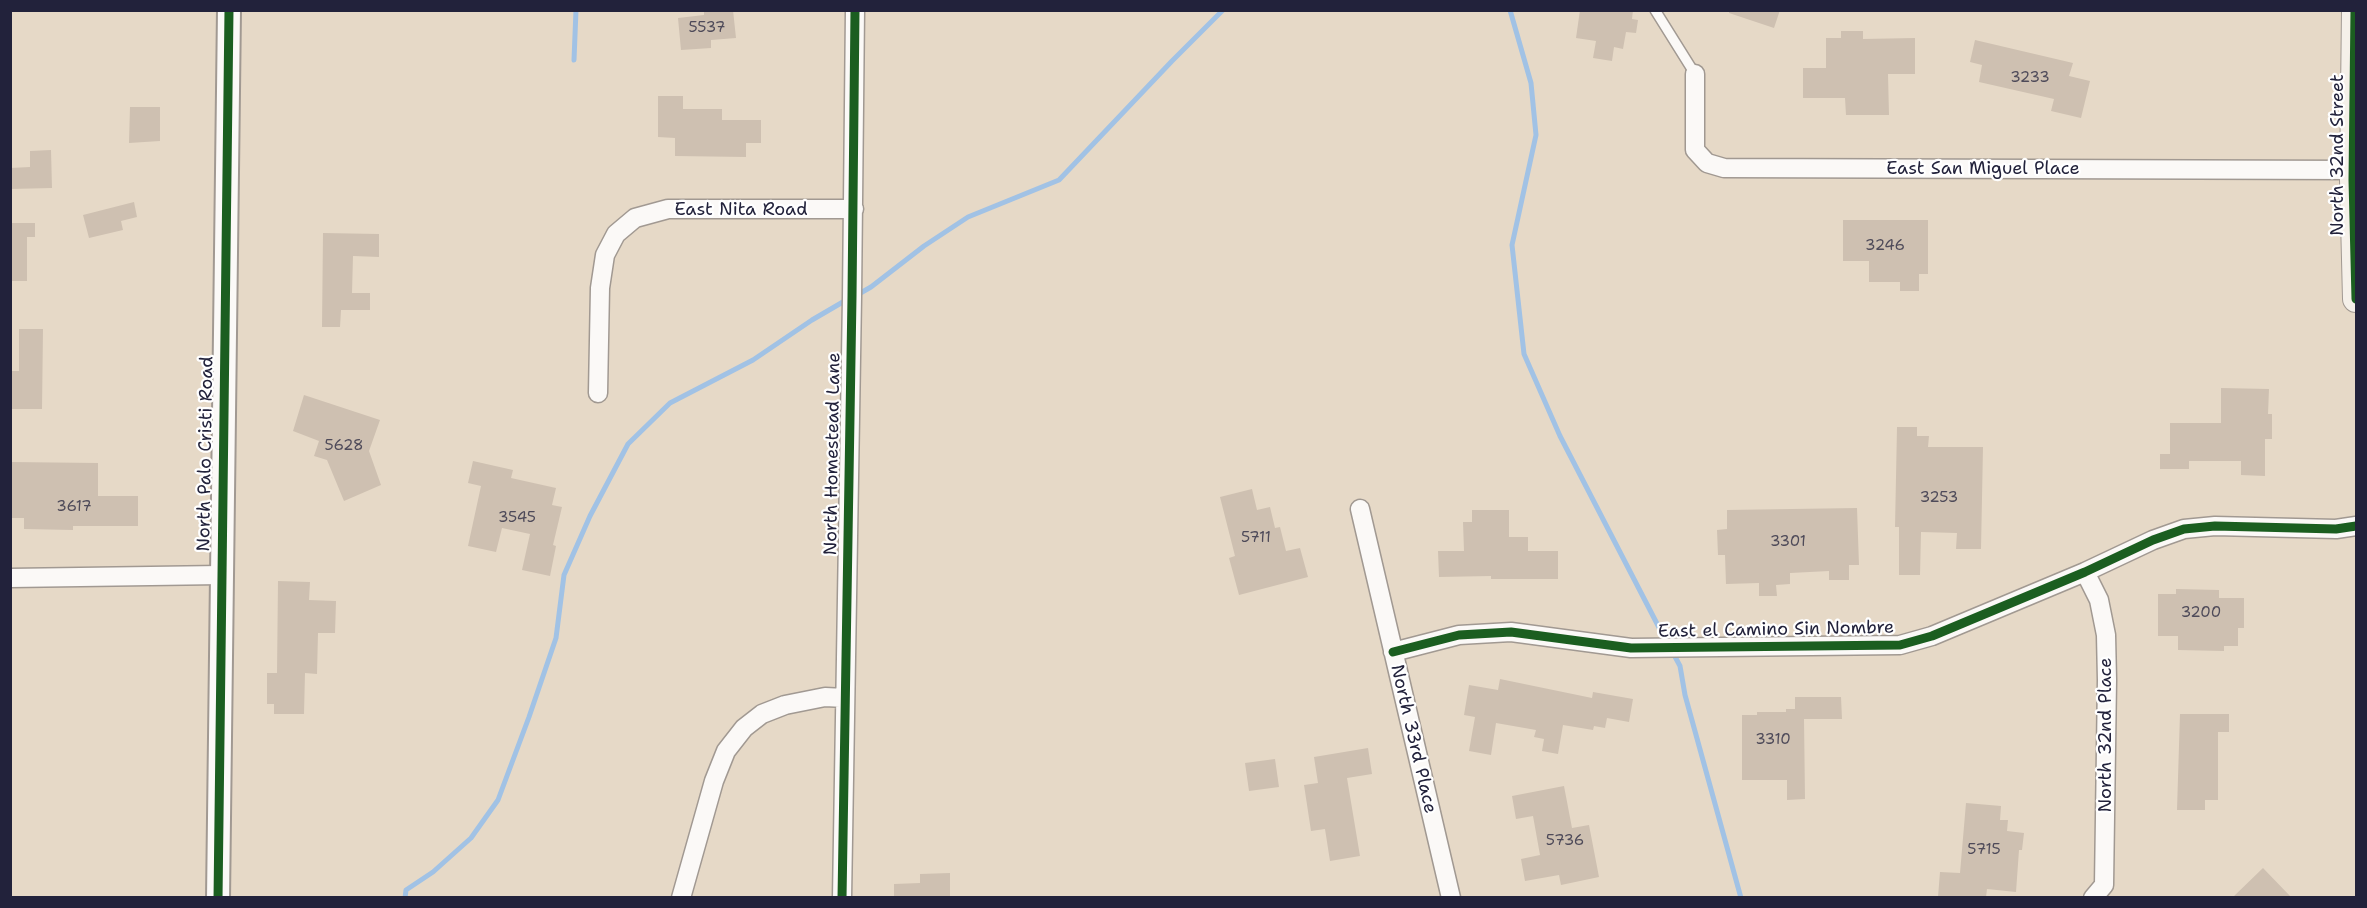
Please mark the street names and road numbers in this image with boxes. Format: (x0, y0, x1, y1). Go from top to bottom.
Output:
street label: North 32nd Street (2327, 74, 2349, 236)
street label: East San Miguel Place (1886, 158, 2080, 180)
street label: East Nita Road (674, 199, 808, 221)
street label: North Homestead Lane (820, 352, 846, 556)
street label: North Palo Cristi Road (193, 356, 219, 552)
street label: East el Camino Sin Nombre (1658, 617, 1894, 643)
street label: North 32nd Place (2095, 658, 2117, 812)
street label: North 33rd Place (1385, 663, 1441, 815)

